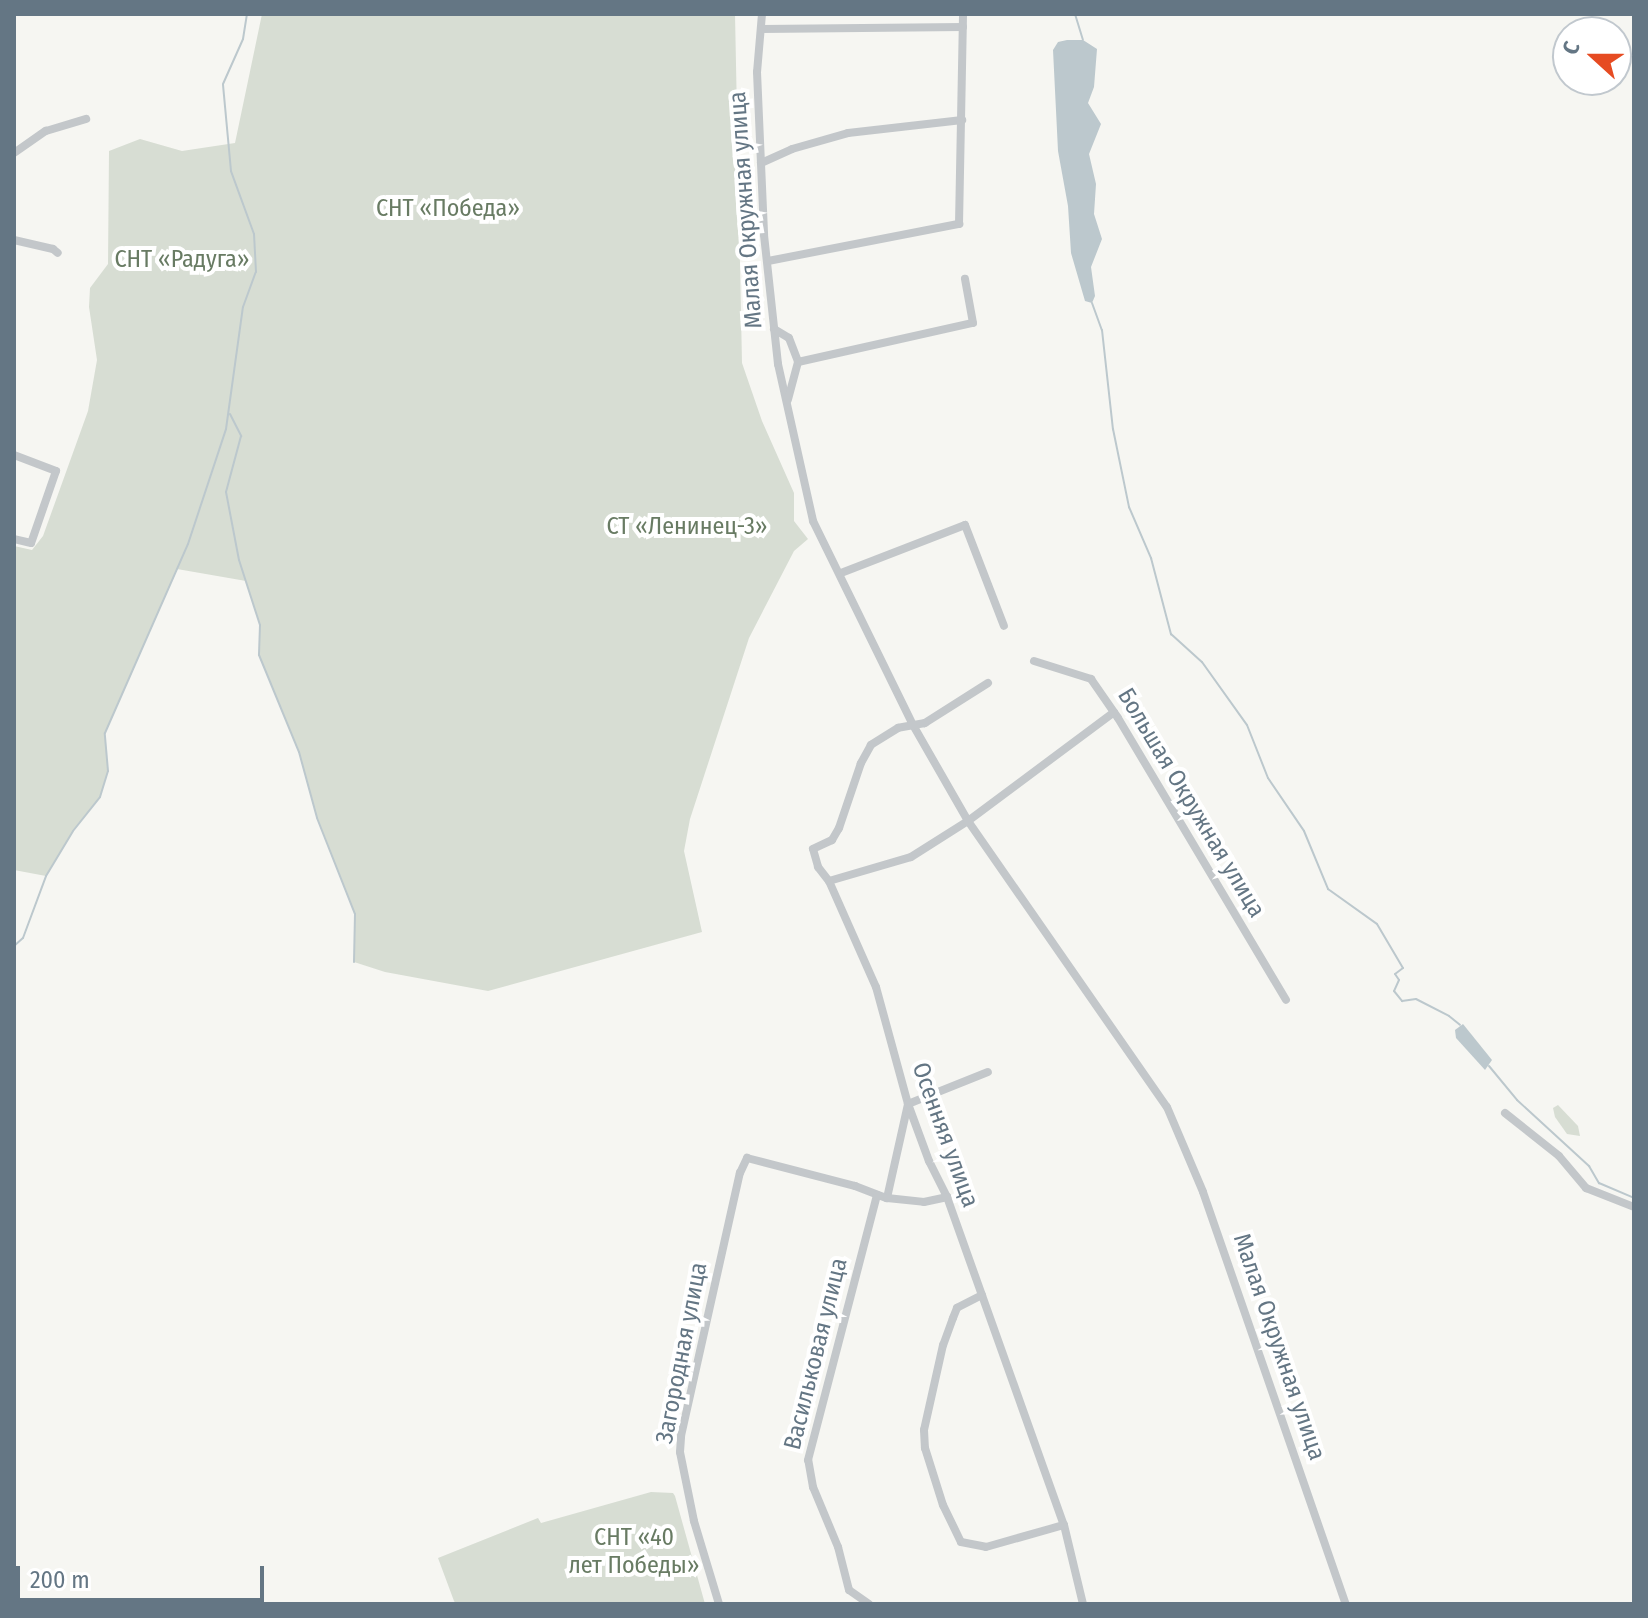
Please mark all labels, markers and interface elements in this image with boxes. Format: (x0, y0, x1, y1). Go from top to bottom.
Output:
north arrow (1552, 16, 1632, 96)
text: С (1556, 38, 1586, 58)
street label: Малая Окружная улица (723, 90, 769, 330)
park label: СНТ «Победа» (376, 195, 520, 223)
park label: СНТ «Радуга» (114, 246, 250, 274)
park label: СТ «Ленинец-3» (606, 513, 768, 541)
street label: Большая Окружная улица (1111, 683, 1271, 923)
street label: Осенняя улица (905, 1059, 985, 1211)
street label: Малая Окружная улица (1227, 1230, 1331, 1464)
street label: Васильковая улица (778, 1255, 854, 1453)
street label: Загородная улица (650, 1260, 714, 1446)
park label: СНТ «40 лет Победы» (568, 1524, 700, 1580)
scale bar (20, 1550, 268, 1600)
text: 200 m (30, 1566, 90, 1594)

